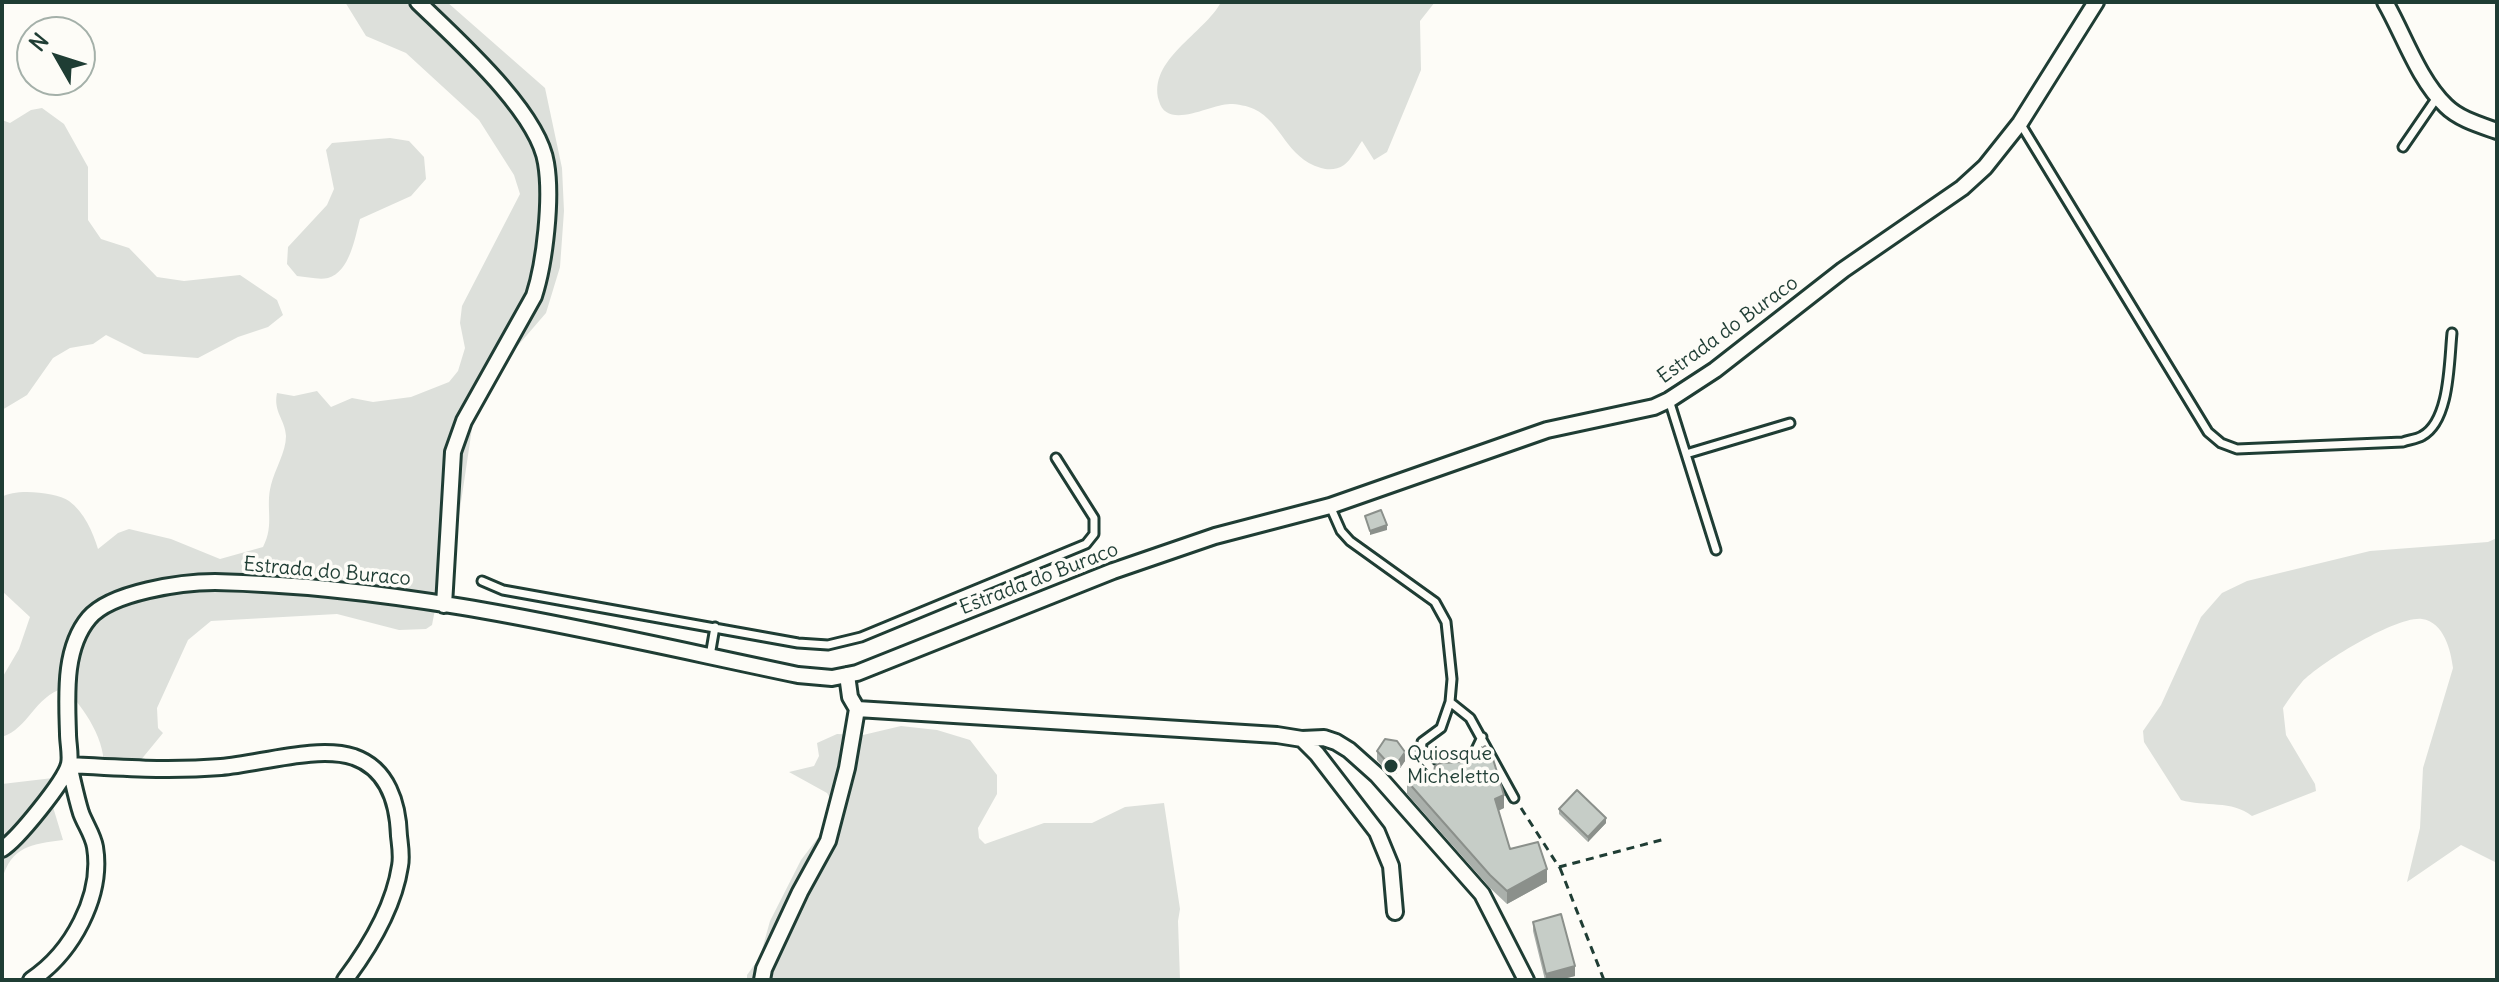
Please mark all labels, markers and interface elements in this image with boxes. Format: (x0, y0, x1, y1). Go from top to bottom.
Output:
north arrow (16, 16, 96, 96)
text: N (23, 27, 55, 57)
street label: Estrada do Buraco (1653, 271, 1803, 389)
street label: Estrada do Buraco (956, 538, 1122, 620)
street label: Estrada do Buraco (242, 553, 412, 591)
place label: Quiosque Micheletto (1407, 742, 1500, 789)
marker: Quiosque Micheletto (1382, 757, 1400, 775)

